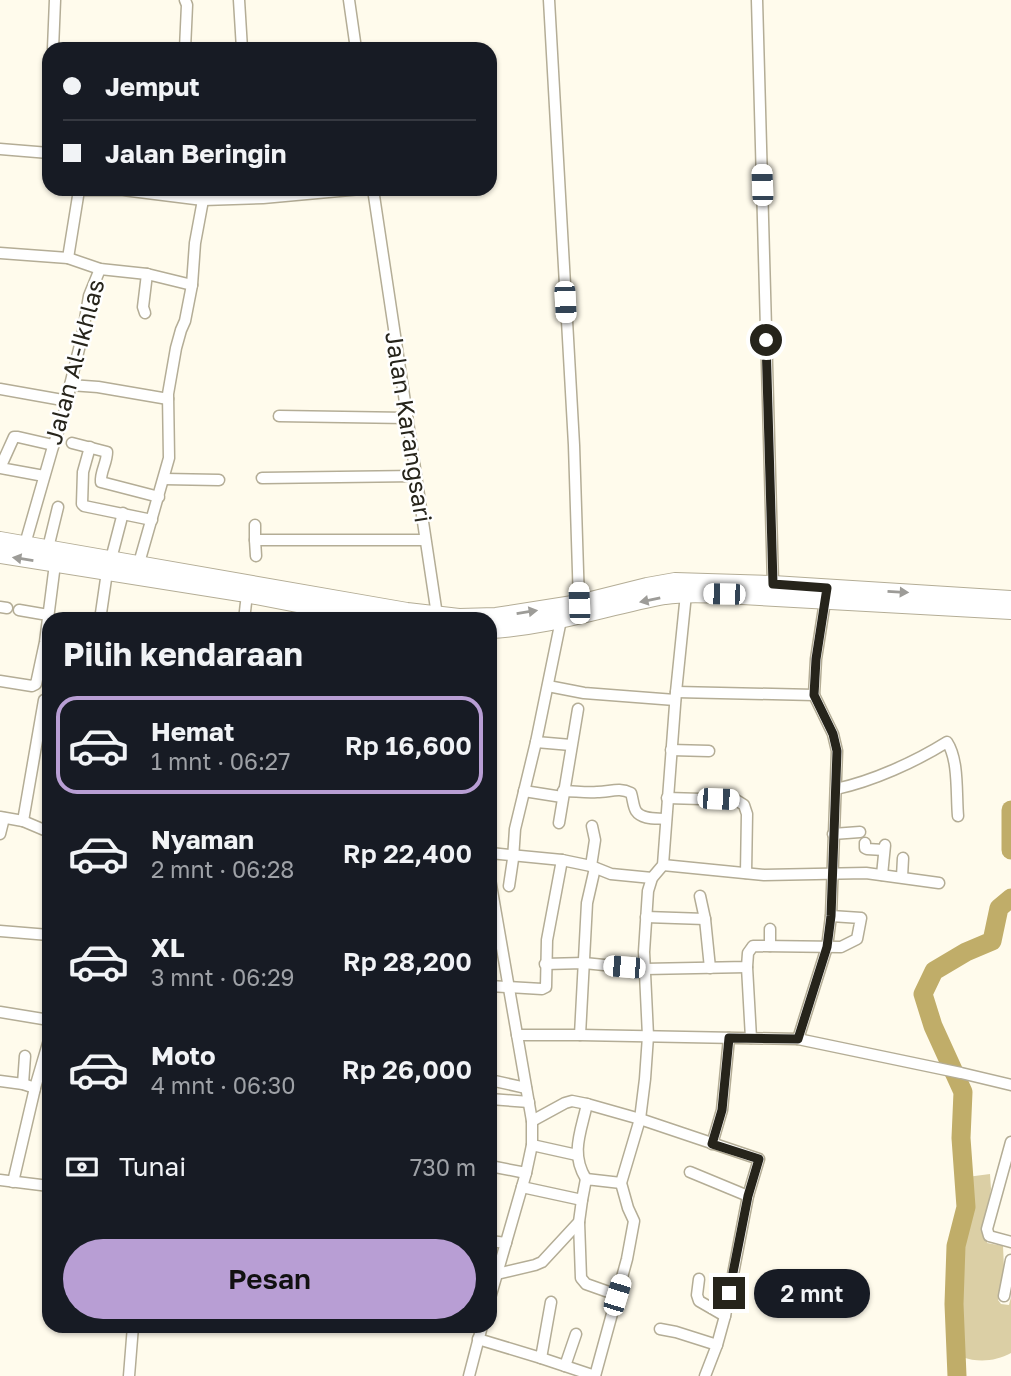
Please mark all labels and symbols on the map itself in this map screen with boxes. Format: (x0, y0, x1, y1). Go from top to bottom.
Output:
car (751, 164, 774, 206)
street label: Jalan Al-Ikhlas (38, 276, 110, 448)
car (554, 280, 577, 324)
route start (750, 324, 782, 356)
street label: Jalan Karangsari (380, 329, 439, 524)
one-way arrow (12, 553, 34, 564)
car (568, 582, 591, 624)
car (703, 583, 746, 605)
one-way arrow (887, 587, 909, 598)
one-way arrow (639, 594, 661, 605)
one-way arrow (516, 606, 538, 617)
car (697, 788, 740, 810)
car (603, 955, 646, 979)
callout: 2 mnt (754, 1268, 869, 1318)
car (601, 1272, 634, 1318)
route end (713, 1277, 745, 1309)

